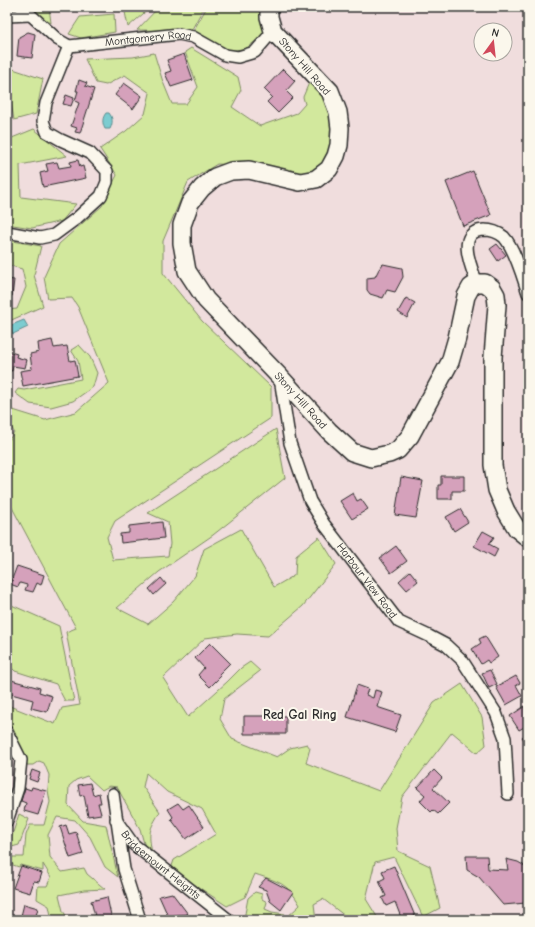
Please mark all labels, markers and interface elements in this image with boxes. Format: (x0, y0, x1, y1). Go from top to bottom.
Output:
north arrow (473, 22, 513, 62)
text: N (490, 26, 501, 40)
street label: Montgomery Road (104, 28, 193, 49)
street label: Stony Hill Road (276, 35, 333, 98)
street label: Stony Hill Road (272, 369, 330, 432)
street label: Harbour View Road (334, 540, 400, 621)
district label: Red Gal Ring (263, 707, 337, 722)
street label: Bridgemount Heights (118, 828, 203, 902)

